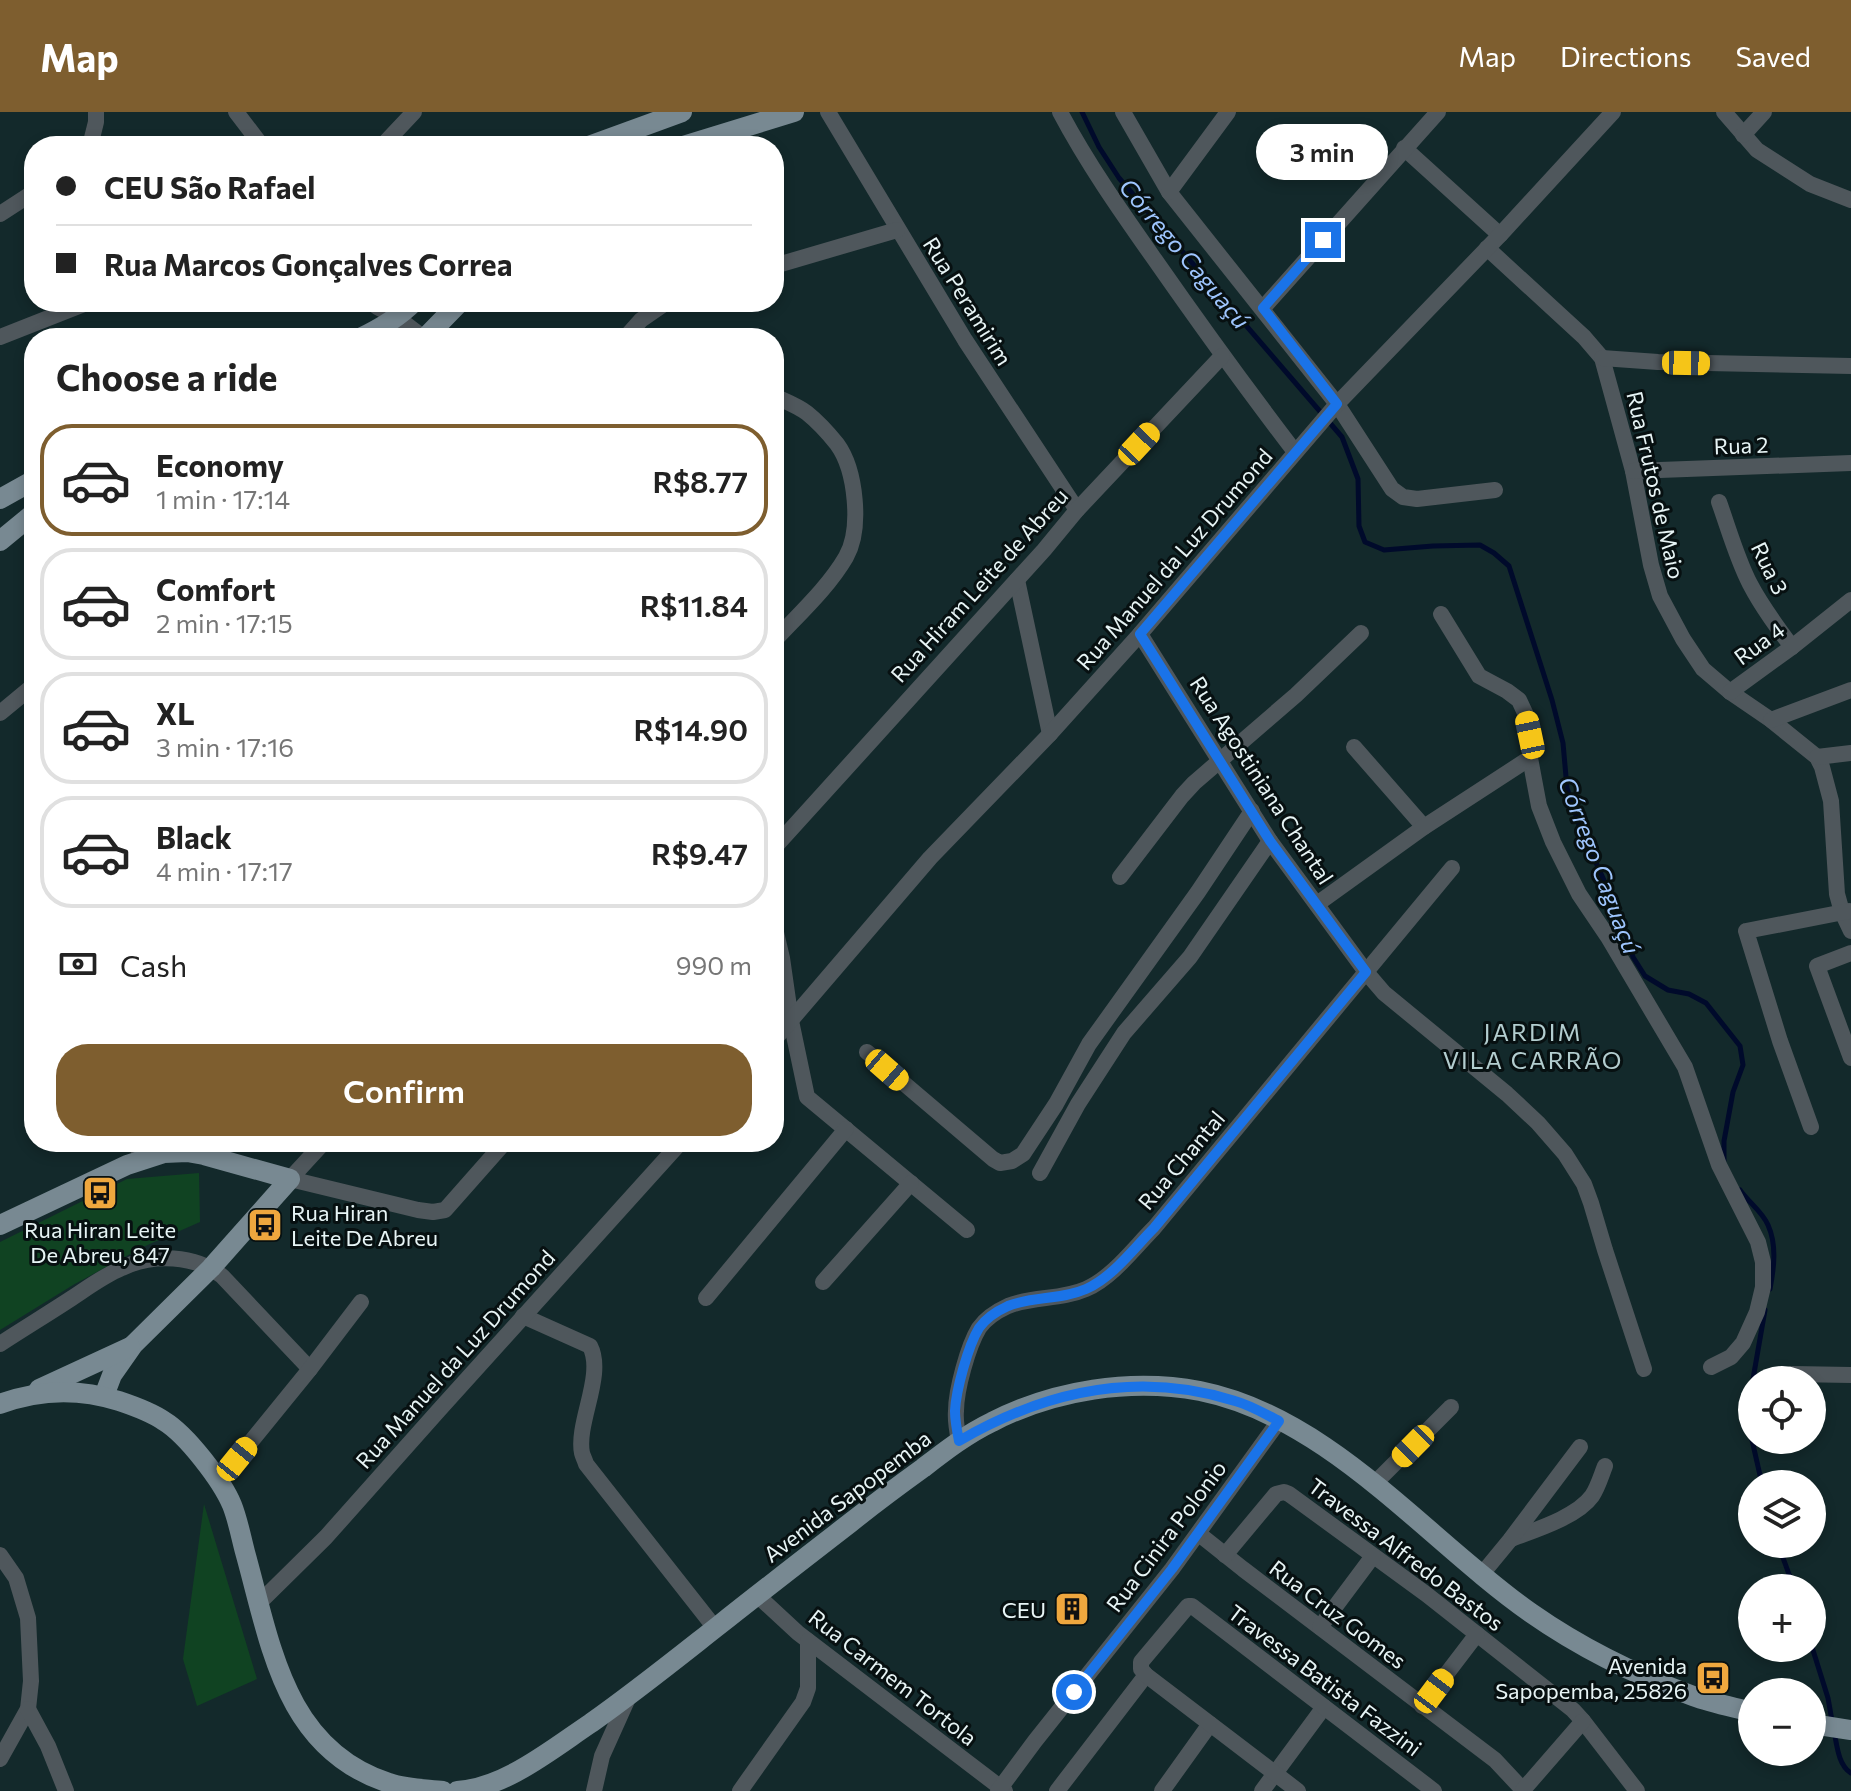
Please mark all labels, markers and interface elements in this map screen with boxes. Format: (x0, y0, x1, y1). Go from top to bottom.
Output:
text: Map (40, 33, 119, 80)
text: Map (1458, 39, 1516, 73)
text: Directions (1560, 39, 1691, 73)
text: Saved (1735, 39, 1811, 73)
callout: 3 min (1257, 124, 1389, 180)
text: 3 min (1290, 136, 1354, 167)
text: CEU São Rafael (104, 168, 315, 205)
water label: Córrego Caguaçú (1114, 172, 1257, 334)
route end (1305, 222, 1341, 258)
street label: Rua Peramirim (918, 232, 1018, 370)
text: Rua Marcos Gonçalves Correa (104, 245, 512, 282)
car (1662, 351, 1710, 375)
text: Choose a ride (56, 354, 277, 398)
street label: Rua Frutos de Maio (1621, 389, 1691, 581)
car (1114, 418, 1164, 470)
street label: Rua 2 (1713, 431, 1769, 459)
street label: Rua Manuel da Luz Drumond (1070, 443, 1278, 675)
icon: car (60, 444, 132, 516)
text: Economy (156, 446, 284, 483)
text: R$8.77 (652, 462, 748, 499)
street label: Rua Hiram Leite de Abreu (885, 482, 1073, 688)
text: 1 min · 17:14 (156, 483, 290, 514)
street label: Rua 3 (1746, 537, 1794, 599)
icon: car (60, 568, 132, 640)
text: Comfort (156, 570, 275, 607)
text: R$11.84 (640, 586, 748, 623)
text: 2 min · 17:15 (156, 607, 293, 638)
street label: Rua 4 (1728, 616, 1790, 670)
street label: Rua Agostiniana Chantal (1185, 671, 1339, 889)
icon: car (60, 692, 132, 764)
text: XL (156, 694, 195, 731)
car (1513, 709, 1547, 761)
text: R$14.90 (633, 710, 748, 747)
text: 3 min · 17:16 (156, 731, 294, 762)
water label: Córrego Caguaçú (1553, 772, 1647, 958)
icon: car (60, 816, 132, 888)
text: Black (156, 818, 232, 855)
text: R$9.47 (651, 834, 748, 871)
text: 4 min · 17:17 (156, 855, 293, 886)
icon: cash (56, 942, 100, 986)
text: Cash (120, 946, 187, 983)
text: 990 m (676, 949, 752, 980)
district label: JARDIM VILA CARRÃO (1443, 1017, 1623, 1074)
button: Confirm (56, 1044, 752, 1136)
car (861, 1045, 913, 1095)
street label: Rua Chantal (1132, 1105, 1230, 1215)
bus stop icon: Rua Hiran Leite De Abreu, 847 (81, 1174, 119, 1212)
place label: Rua Hiran Leite De Abreu (291, 1199, 438, 1251)
bus stop icon: Rua Hiran Leite De Abreu (246, 1206, 284, 1244)
place label: Rua Hiran Leite De Abreu, 847 (24, 1216, 176, 1268)
street label: Rua Manuel da Luz Drumond (350, 1244, 560, 1474)
map controls (1738, 1366, 1826, 1766)
button: locate (1738, 1366, 1826, 1454)
car (1388, 1421, 1438, 1471)
street label: Avenida Sapopemba (758, 1424, 936, 1568)
car (213, 1433, 261, 1485)
street label: Rua Cinira Polonio (1100, 1455, 1232, 1617)
button: layers (1738, 1470, 1826, 1558)
street label: Travessa Alfredo Bastos (1303, 1472, 1509, 1636)
street label: Rua Cruz Gomes (1264, 1554, 1412, 1674)
button: + (1738, 1574, 1826, 1662)
building icon: CEU (1053, 1590, 1091, 1628)
place label: CEU (1002, 1596, 1046, 1623)
street label: Travessa Batista Fazzini (1223, 1599, 1427, 1761)
street label: Rua Carmem Tortola (804, 1603, 982, 1751)
place label: Avenida Sapopemba, 25826 (1495, 1652, 1687, 1704)
bus stop icon: Avenida Sapopemba, 25826 (1694, 1659, 1732, 1697)
car (1410, 1665, 1458, 1717)
route start (1056, 1674, 1092, 1710)
button: − (1738, 1678, 1826, 1766)

